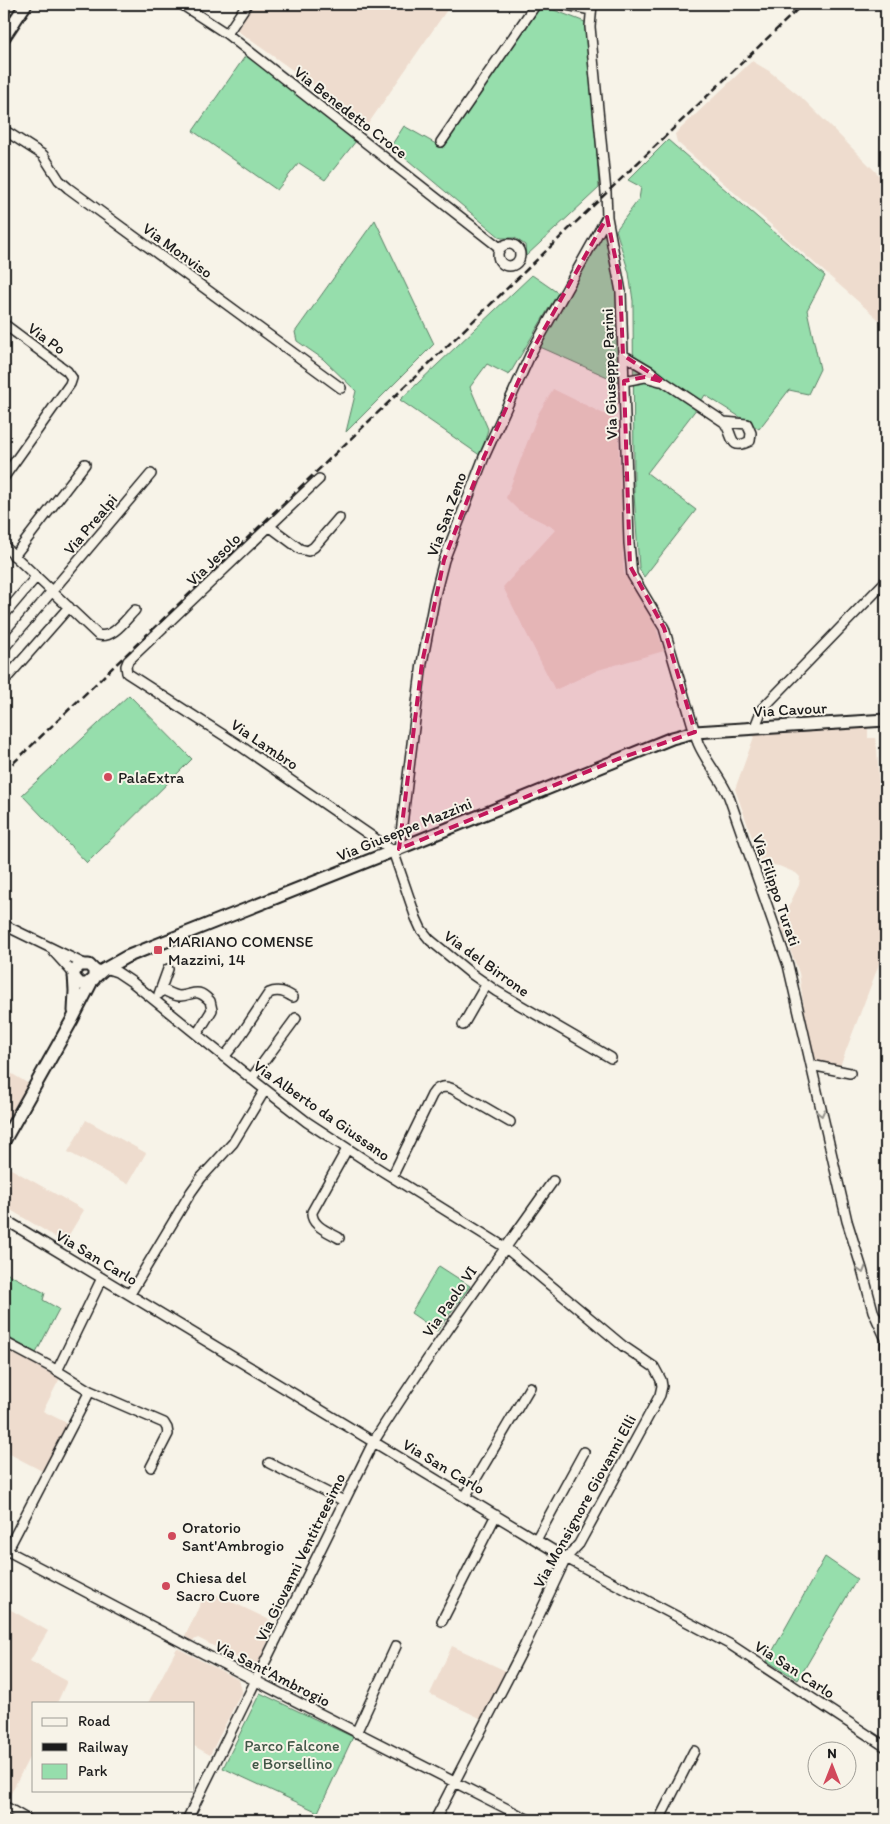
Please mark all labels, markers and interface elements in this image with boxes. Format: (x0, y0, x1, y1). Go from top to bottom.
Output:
street label: Via Benedetto Croce (290, 62, 411, 163)
street label: Via Monviso (139, 219, 216, 282)
street label: Via Giuseppe Parini (598, 308, 621, 440)
street label: Via Po (24, 318, 69, 359)
street label: Via San Zeno (422, 469, 471, 559)
street label: Via Prealpi (59, 490, 121, 559)
street label: Via Jesolo (182, 529, 244, 590)
street label: Via Cavour (753, 698, 827, 721)
street label: Via Lambro (227, 715, 302, 774)
place label: PalaExtra (118, 768, 185, 787)
marker: PalaExtra (102, 771, 114, 783)
street label: Via Giuseppe Mazzini (334, 794, 475, 865)
street label: Via Filippo Turati (749, 832, 805, 948)
street label: Via del Birrone (440, 926, 533, 1001)
place label: MARIANO COMENSE Mazzini, 14 (168, 932, 314, 969)
marker: MARIANO COMENSE Mazzini, 14 (152, 944, 164, 956)
street label: Via Alberto da Giussano (250, 1056, 394, 1165)
one-way arrow (815, 1108, 826, 1117)
street label: Via San Carlo (52, 1226, 141, 1289)
street label: Via Paolo VI (418, 1262, 481, 1340)
one-way arrow (857, 1265, 867, 1273)
street label: Via Monsignore Giovanni Elli (529, 1411, 640, 1591)
street label: Via San Carlo (399, 1435, 488, 1498)
street label: Via Giovanni Ventitreesimo (251, 1470, 350, 1644)
place label: Oratorio Sant'Ambrogio (182, 1518, 284, 1555)
marker: Oratorio Sant'Ambrogio (166, 1530, 178, 1542)
place label: Chiesa del Sacro Cuore (176, 1568, 260, 1605)
marker: Chiesa del Sacro Cuore (160, 1580, 172, 1592)
street label: Via Sant'Ambrogio (212, 1636, 334, 1711)
street label: Via San Carlo (751, 1636, 839, 1703)
legend (32, 1702, 195, 1792)
text: Road (78, 1712, 111, 1730)
park label: Parco Falcone e Borsellino (244, 1736, 340, 1773)
text: Railway (78, 1738, 128, 1756)
north arrow (808, 1742, 858, 1792)
text: N (827, 1745, 837, 1762)
text: Park (78, 1762, 108, 1780)

